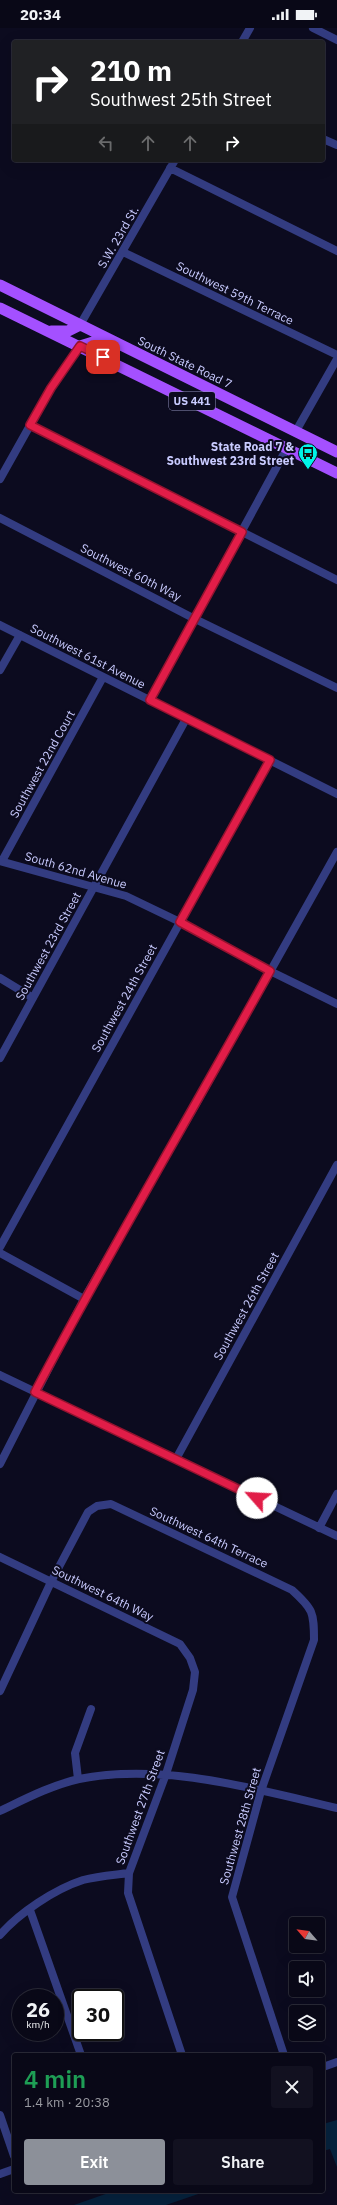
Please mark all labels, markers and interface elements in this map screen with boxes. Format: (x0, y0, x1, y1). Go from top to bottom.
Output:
text: 20:34 (20, 5, 61, 24)
text: 210 m (90, 52, 172, 89)
icon: right (24, 56, 76, 108)
text: Southwest 25th Street (90, 88, 272, 111)
icon: left (95, 132, 117, 154)
icon: ahead (137, 132, 159, 154)
icon: ahead (179, 132, 201, 154)
icon: right (221, 132, 243, 154)
street label: S.W. 23rd St. (94, 203, 142, 271)
street label: Southwest 59th Terrace (174, 258, 296, 328)
street label: South State Road 7 (135, 333, 235, 391)
pin (86, 340, 120, 374)
icon: arrive (92, 346, 114, 368)
road number: US 441 (169, 392, 215, 410)
place label: State Road 7 & Southwest 23rd Street (167, 439, 294, 468)
bus stop icon: State Road 7 & Southwest 23rd Street (297, 442, 319, 470)
street label: Southwest 60th Way (78, 540, 184, 604)
street label: Southwest 61st Avenue (28, 620, 148, 692)
street label: Southwest 22nd Court (6, 708, 78, 820)
street label: South 62nd Avenue (23, 848, 129, 892)
street label: Southwest 23rd Street (12, 889, 84, 1003)
street label: Southwest 24th Street (88, 941, 160, 1055)
street label: Southwest 26th Street (210, 1249, 282, 1363)
position arrow (236, 1477, 278, 1519)
street label: Southwest 64th Terrace (148, 1503, 271, 1571)
street label: Southwest 64th Way (50, 1562, 156, 1624)
street label: Southwest 27th Street (112, 1747, 168, 1867)
street label: Southwest 28th Street (216, 1766, 264, 1886)
north arrow (289, 1917, 325, 1953)
map controls (289, 1917, 325, 2041)
button: sound (289, 1961, 325, 1997)
speed limit sign: 30 (72, 1989, 124, 2041)
text: 26 (26, 1996, 50, 2023)
button: layers (289, 2005, 325, 2041)
text: km/h (26, 2018, 50, 2031)
text: 4 min (24, 2063, 86, 2095)
button: close (271, 2066, 313, 2108)
text: 1.4 km · 20:38 (24, 2094, 110, 2111)
button: Exit (24, 2139, 165, 2185)
button: Share (173, 2139, 313, 2185)

